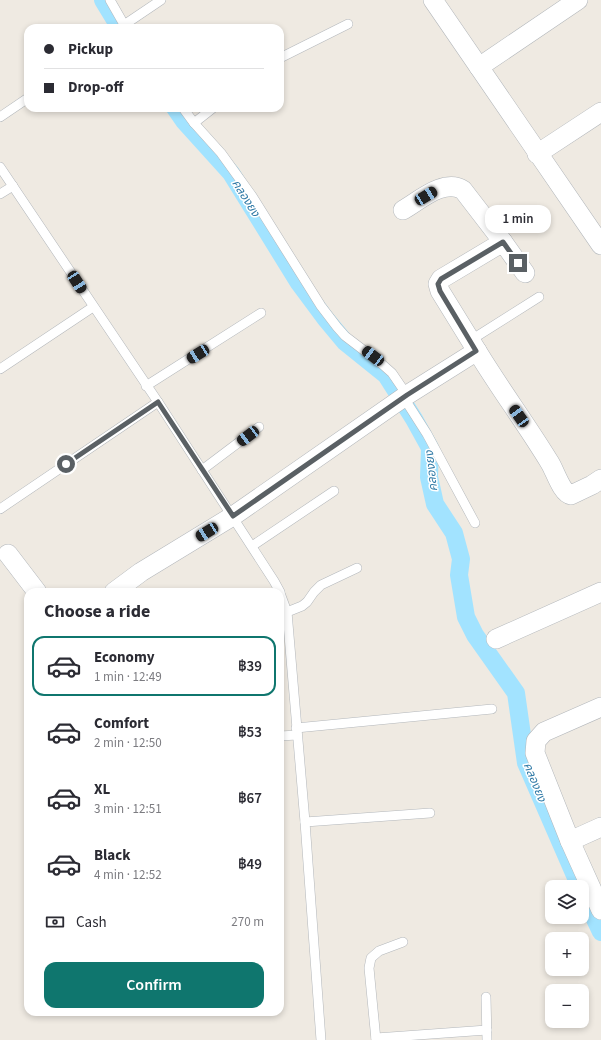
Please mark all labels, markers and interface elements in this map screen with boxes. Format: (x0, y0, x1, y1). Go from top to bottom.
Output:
text: Pickup (68, 39, 113, 60)
text: Drop-off (68, 77, 123, 98)
water label: คลองยง (227, 176, 264, 221)
car (413, 185, 439, 207)
callout: 1 min (485, 205, 551, 233)
text: 1 min (503, 210, 533, 228)
route end (509, 254, 527, 272)
car (65, 269, 89, 295)
car (185, 343, 211, 365)
car (360, 344, 386, 368)
car (507, 403, 531, 429)
car (235, 424, 261, 448)
water label: คลองยง (421, 449, 442, 492)
route start (57, 455, 75, 473)
car (194, 521, 220, 543)
text: Choose a ride (44, 599, 150, 624)
text: Economy (94, 647, 155, 668)
icon: car (46, 648, 82, 684)
text: ฿39 (238, 656, 262, 677)
text: 1 min · 12:49 (94, 668, 162, 686)
text: Comfort (94, 713, 149, 734)
icon: car (46, 714, 82, 750)
text: ฿53 (238, 722, 262, 743)
text: 2 min · 12:50 (94, 734, 162, 752)
water label: คลองยง (519, 760, 550, 805)
text: XL (94, 779, 110, 800)
icon: car (46, 780, 82, 816)
text: ฿67 (238, 788, 262, 809)
text: 3 min · 12:51 (94, 800, 162, 818)
text: Black (94, 845, 131, 866)
icon: car (46, 846, 82, 882)
text: ฿49 (238, 854, 262, 875)
text: 4 min · 12:52 (94, 866, 162, 884)
map controls (545, 880, 589, 1028)
button: layers (545, 880, 589, 924)
icon: cash (44, 911, 66, 933)
text: Cash (76, 912, 107, 933)
text: 270 m (231, 913, 264, 931)
button: + (545, 932, 589, 976)
button: Confirm (44, 962, 264, 1008)
button: − (545, 984, 589, 1028)

